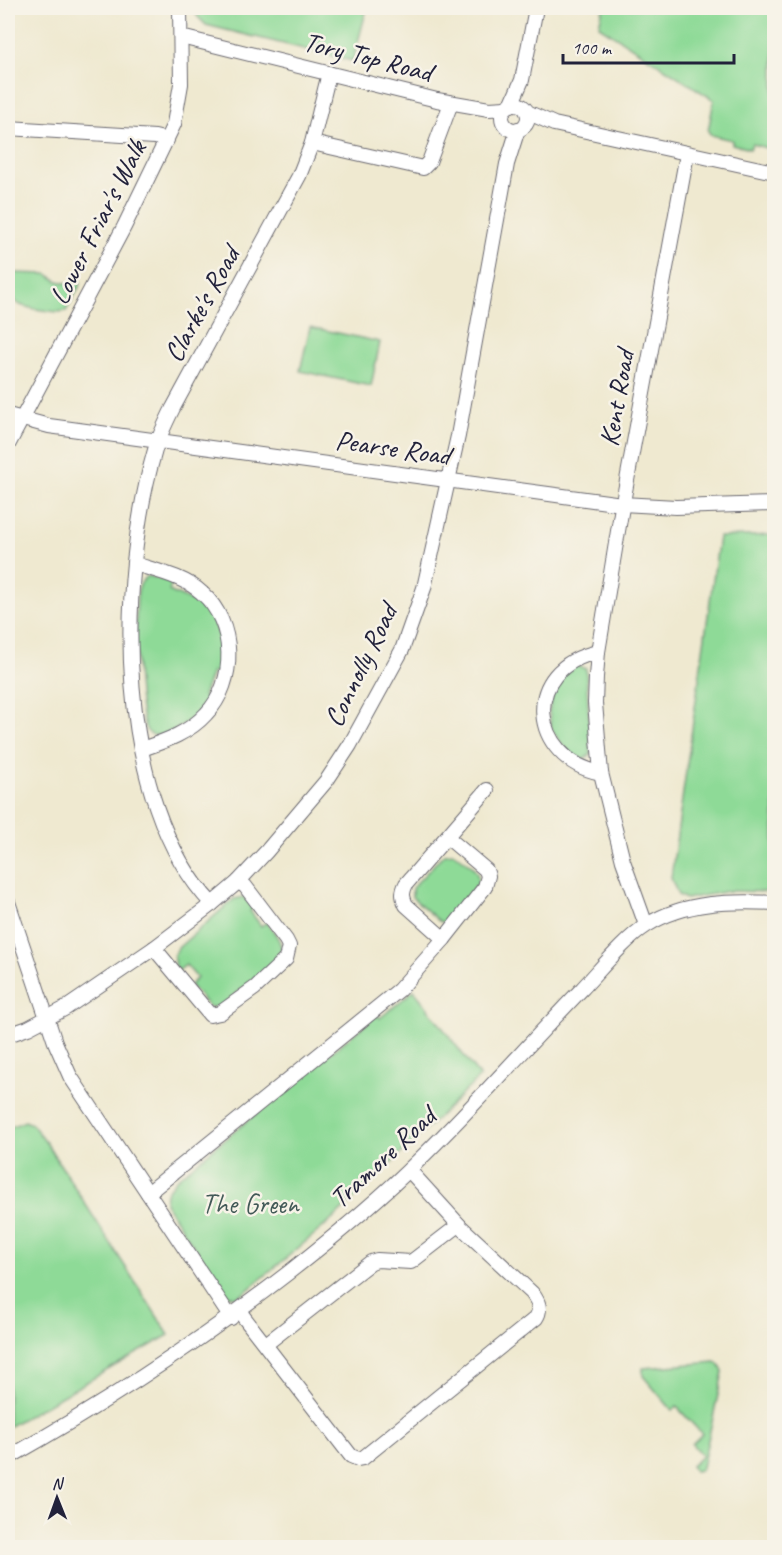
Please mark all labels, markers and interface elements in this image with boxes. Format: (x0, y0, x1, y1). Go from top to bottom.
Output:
street label: Tory Top Road (300, 24, 440, 90)
scale bar (563, 27, 734, 65)
text: 100 m (572, 37, 613, 59)
street label: Lower Friar's Walk (41, 133, 155, 310)
street label: Clarke's Road (156, 237, 249, 368)
street label: Kent Road (591, 343, 643, 449)
street label: Pearse Road (333, 422, 456, 473)
street label: Connolly Road (316, 595, 407, 732)
street label: Tramore Road (322, 1097, 446, 1215)
park label: The Green (201, 1186, 300, 1221)
north arrow (27, 1468, 87, 1528)
text: N (52, 1474, 65, 1494)

